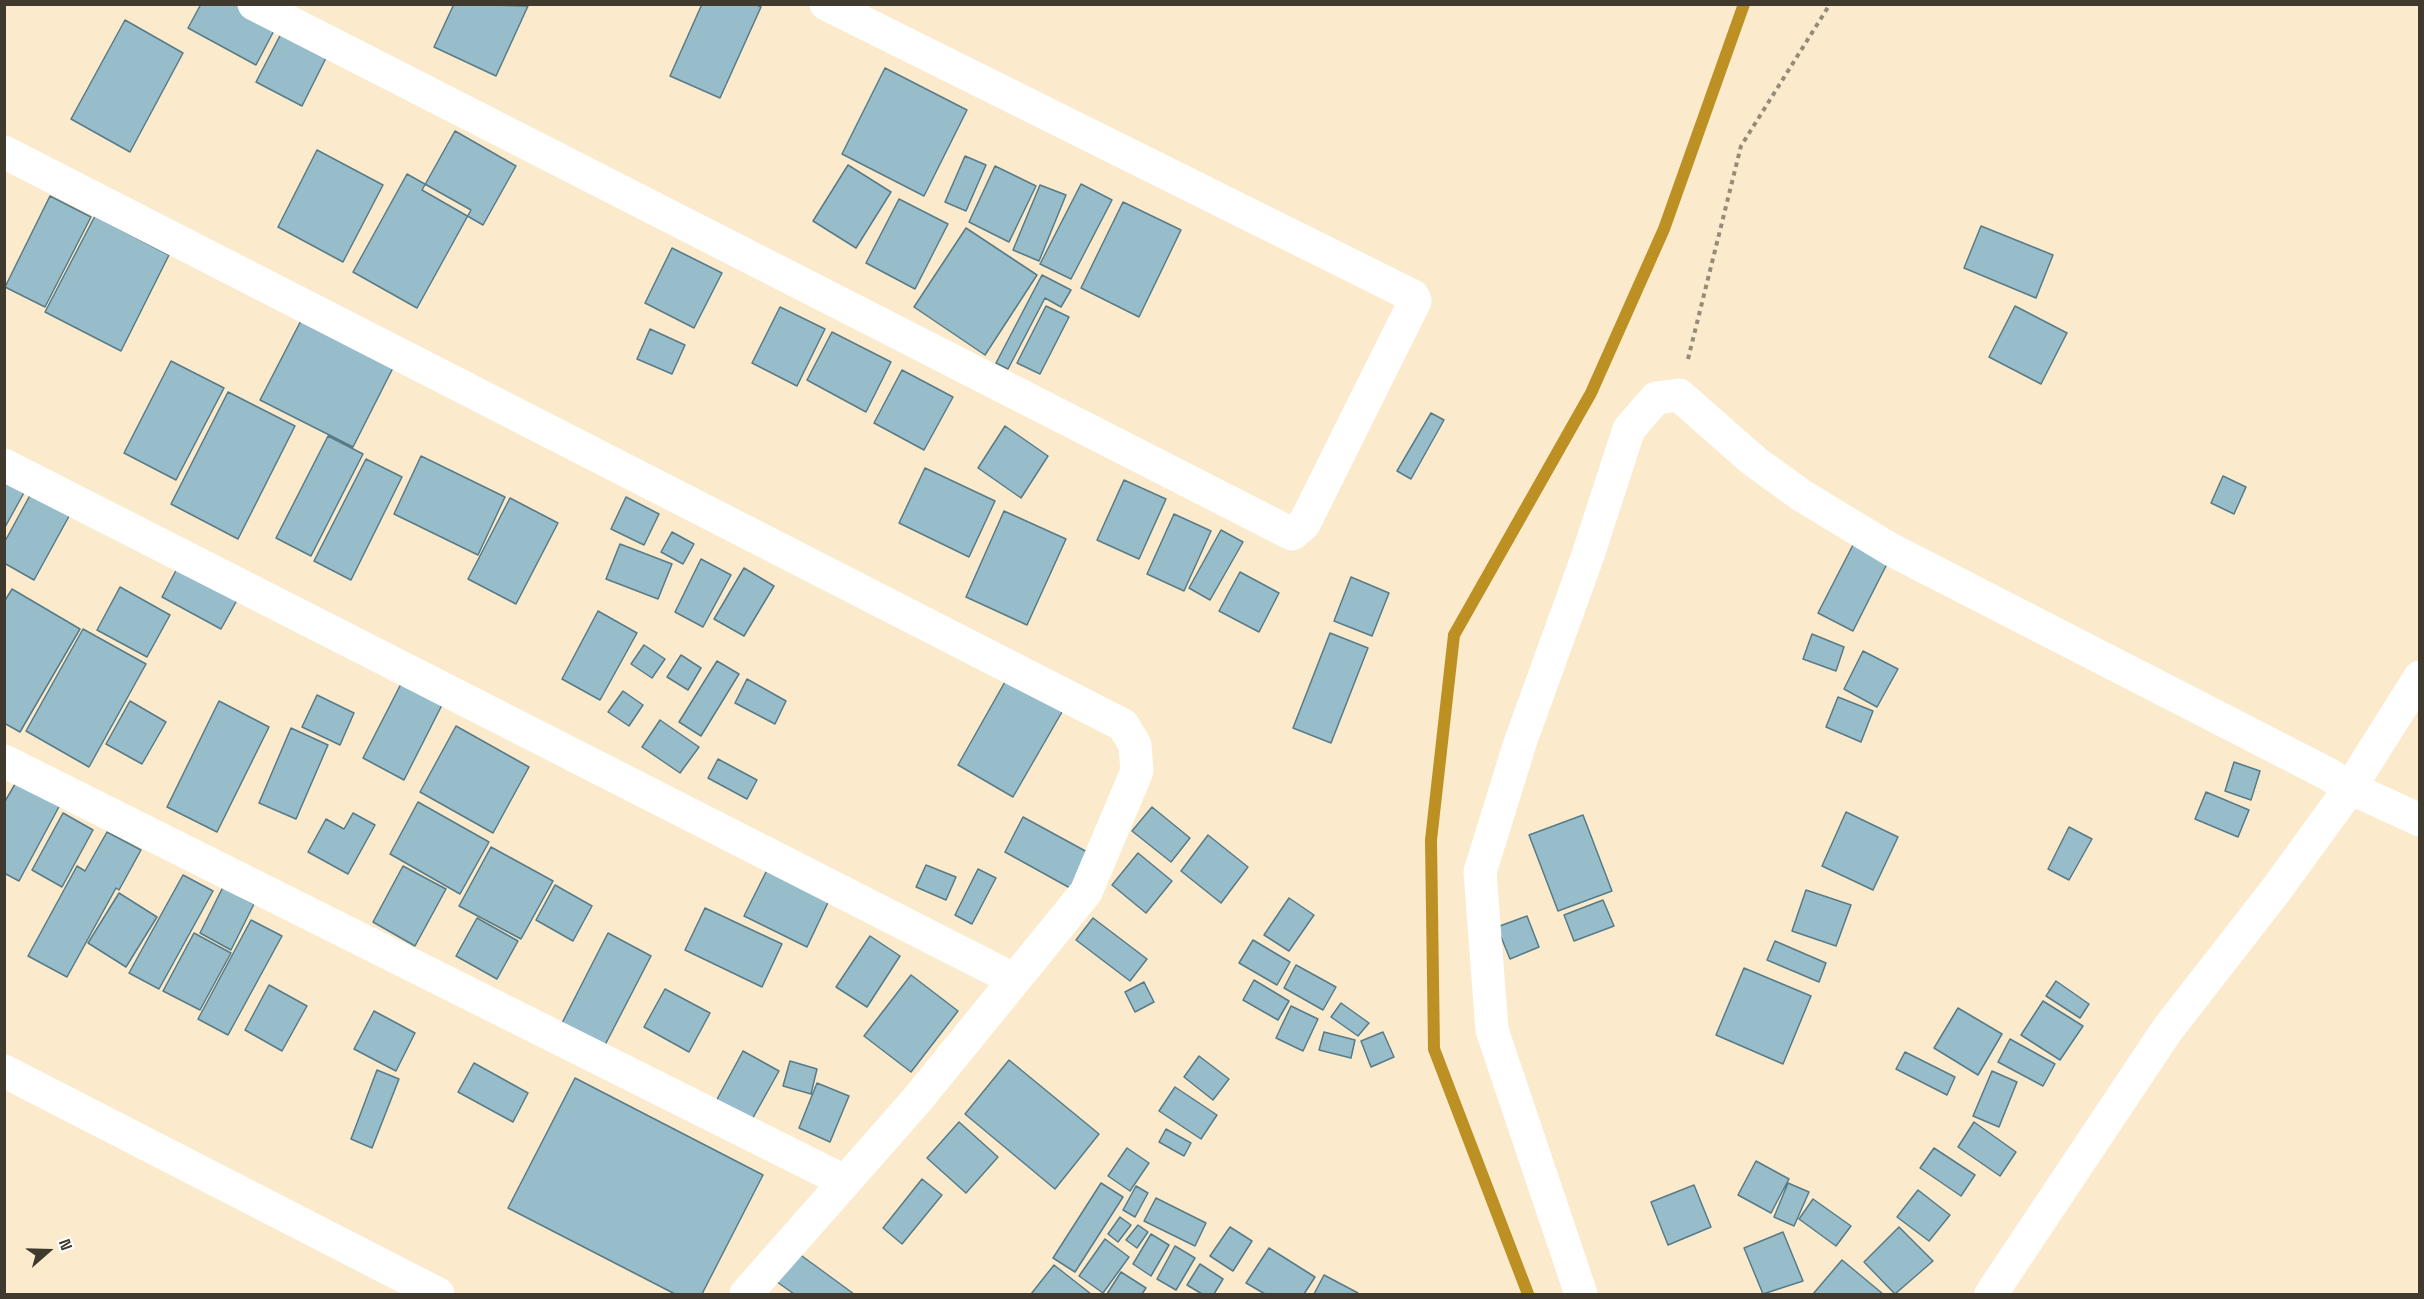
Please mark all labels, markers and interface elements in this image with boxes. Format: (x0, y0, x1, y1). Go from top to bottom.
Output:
north arrow (18, 1221, 78, 1281)
text: N (54, 1236, 77, 1253)

